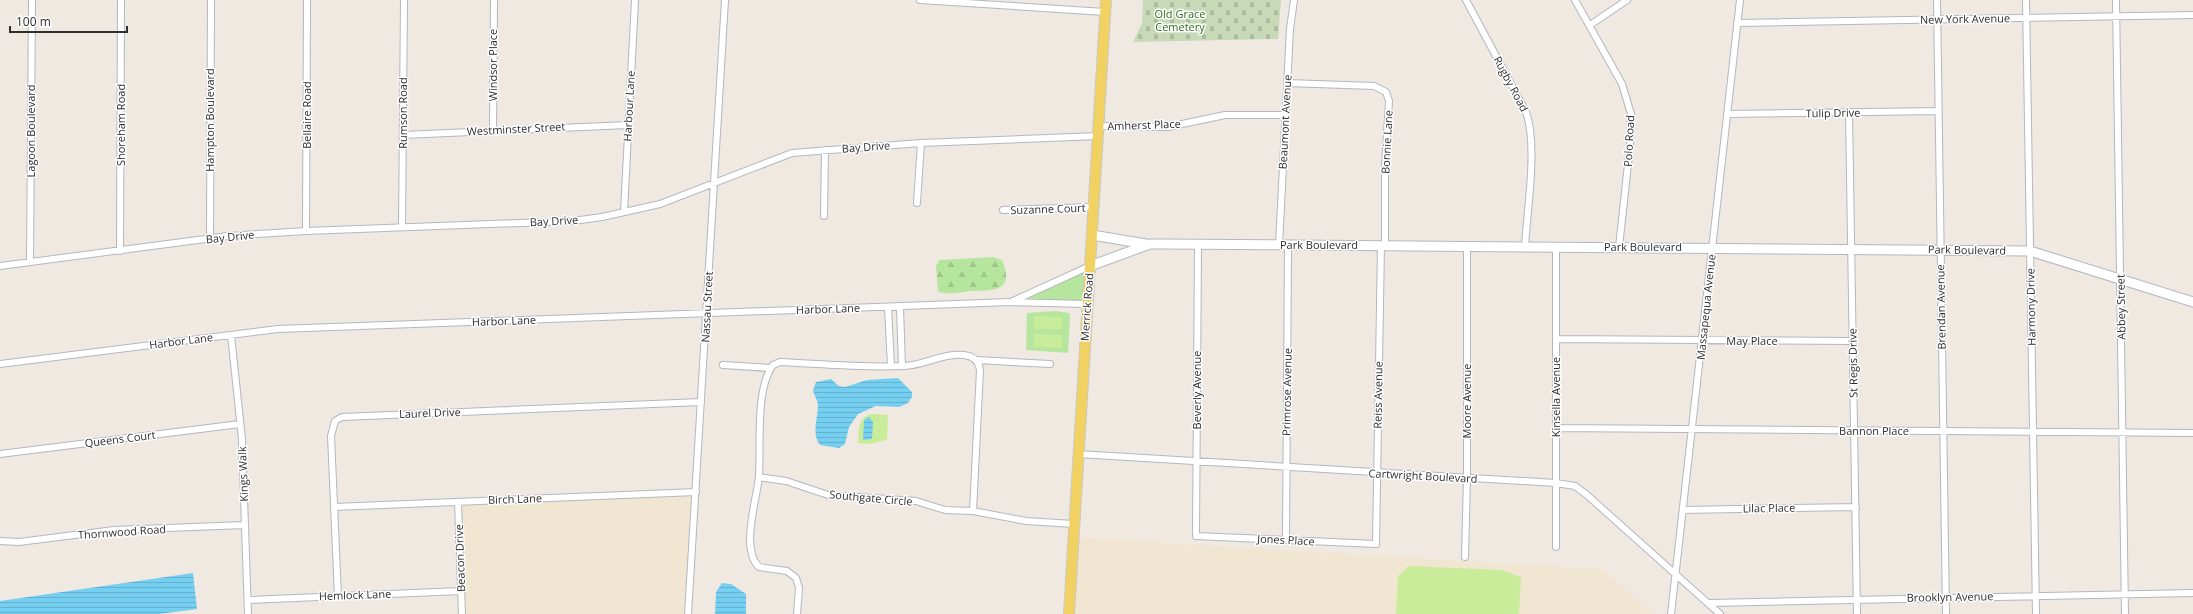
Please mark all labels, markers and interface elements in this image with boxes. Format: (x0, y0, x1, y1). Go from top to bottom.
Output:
park label: Old Grace Cemetery (1155, 6, 1205, 34)
scale bar (10, 8, 127, 34)
street label: New York Avenue (1920, 10, 2010, 27)
text: 100 m (16, 13, 51, 30)
street label: Windsor Place (485, 29, 500, 101)
street label: Rugby Road (1491, 53, 1532, 114)
street label: Hampton Boulevard (202, 68, 217, 172)
street label: Harbour Lane (619, 70, 638, 142)
street label: Beaumont Avenue (1275, 74, 1294, 170)
street label: Rumson Road (395, 77, 410, 149)
street label: Bellaire Road (299, 81, 314, 149)
street label: Shoreham Road (113, 84, 128, 166)
street label: Lagoon Boulevard (23, 85, 38, 177)
street label: Tulip Drive (1805, 105, 1861, 120)
street label: Bonnie Lane (1377, 110, 1396, 174)
street label: Polo Road (1620, 115, 1637, 167)
street label: Amherst Place (1107, 116, 1181, 133)
street label: Westminster Street (466, 118, 566, 139)
street label: Bay Drive (841, 137, 891, 156)
street label: Suzanne Court (1010, 200, 1086, 217)
street label: Bay Drive (529, 212, 579, 229)
street label: Bay Drive (205, 227, 255, 246)
street label: Park Boulevard (1280, 237, 1358, 252)
street label: Park Boulevard (1604, 239, 1682, 254)
street label: Park Boulevard (1928, 241, 2006, 258)
street label: Massapequa Avenue (1692, 253, 1719, 361)
street label: Brendan Avenue (1932, 264, 1949, 350)
street label: Harmony Drive (2022, 268, 2039, 346)
street label: Nassau Street (697, 271, 716, 343)
street label: Merrick Road (1077, 273, 1096, 341)
street label: Abbey Street (2112, 274, 2129, 340)
street label: Harbor Lane (796, 300, 860, 317)
street label: Harbor Lane (472, 312, 536, 329)
street label: St Regis Drive (1844, 328, 1861, 398)
street label: Harbor Lane (148, 329, 214, 352)
street label: May Place (1726, 333, 1778, 348)
street label: Primrose Avenue (1278, 348, 1295, 436)
street label: Beverly Avenue (1189, 351, 1204, 429)
street label: Kinsella Avenue (1548, 357, 1563, 437)
street label: Reiss Avenue (1369, 361, 1386, 429)
street label: Moore Avenue (1459, 364, 1474, 438)
street label: Laurel Drive (399, 404, 461, 421)
street label: Bannon Place (1839, 423, 1909, 438)
street label: Queens Court (84, 427, 156, 450)
street label: Kings Walk (234, 446, 251, 502)
street label: Cartwright Boulevard (1368, 465, 1478, 486)
street label: Southgate Circle (829, 486, 913, 509)
street label: Birch Lane (488, 490, 542, 507)
street label: Lilac Place (1743, 500, 1795, 515)
street label: Thornwood Road (77, 521, 167, 542)
street label: Beacon Drive (451, 524, 468, 592)
street label: Jones Place (1256, 530, 1315, 548)
street label: Hemlock Lane (318, 586, 392, 603)
street label: Brooklyn Avenue (1906, 588, 1994, 605)

